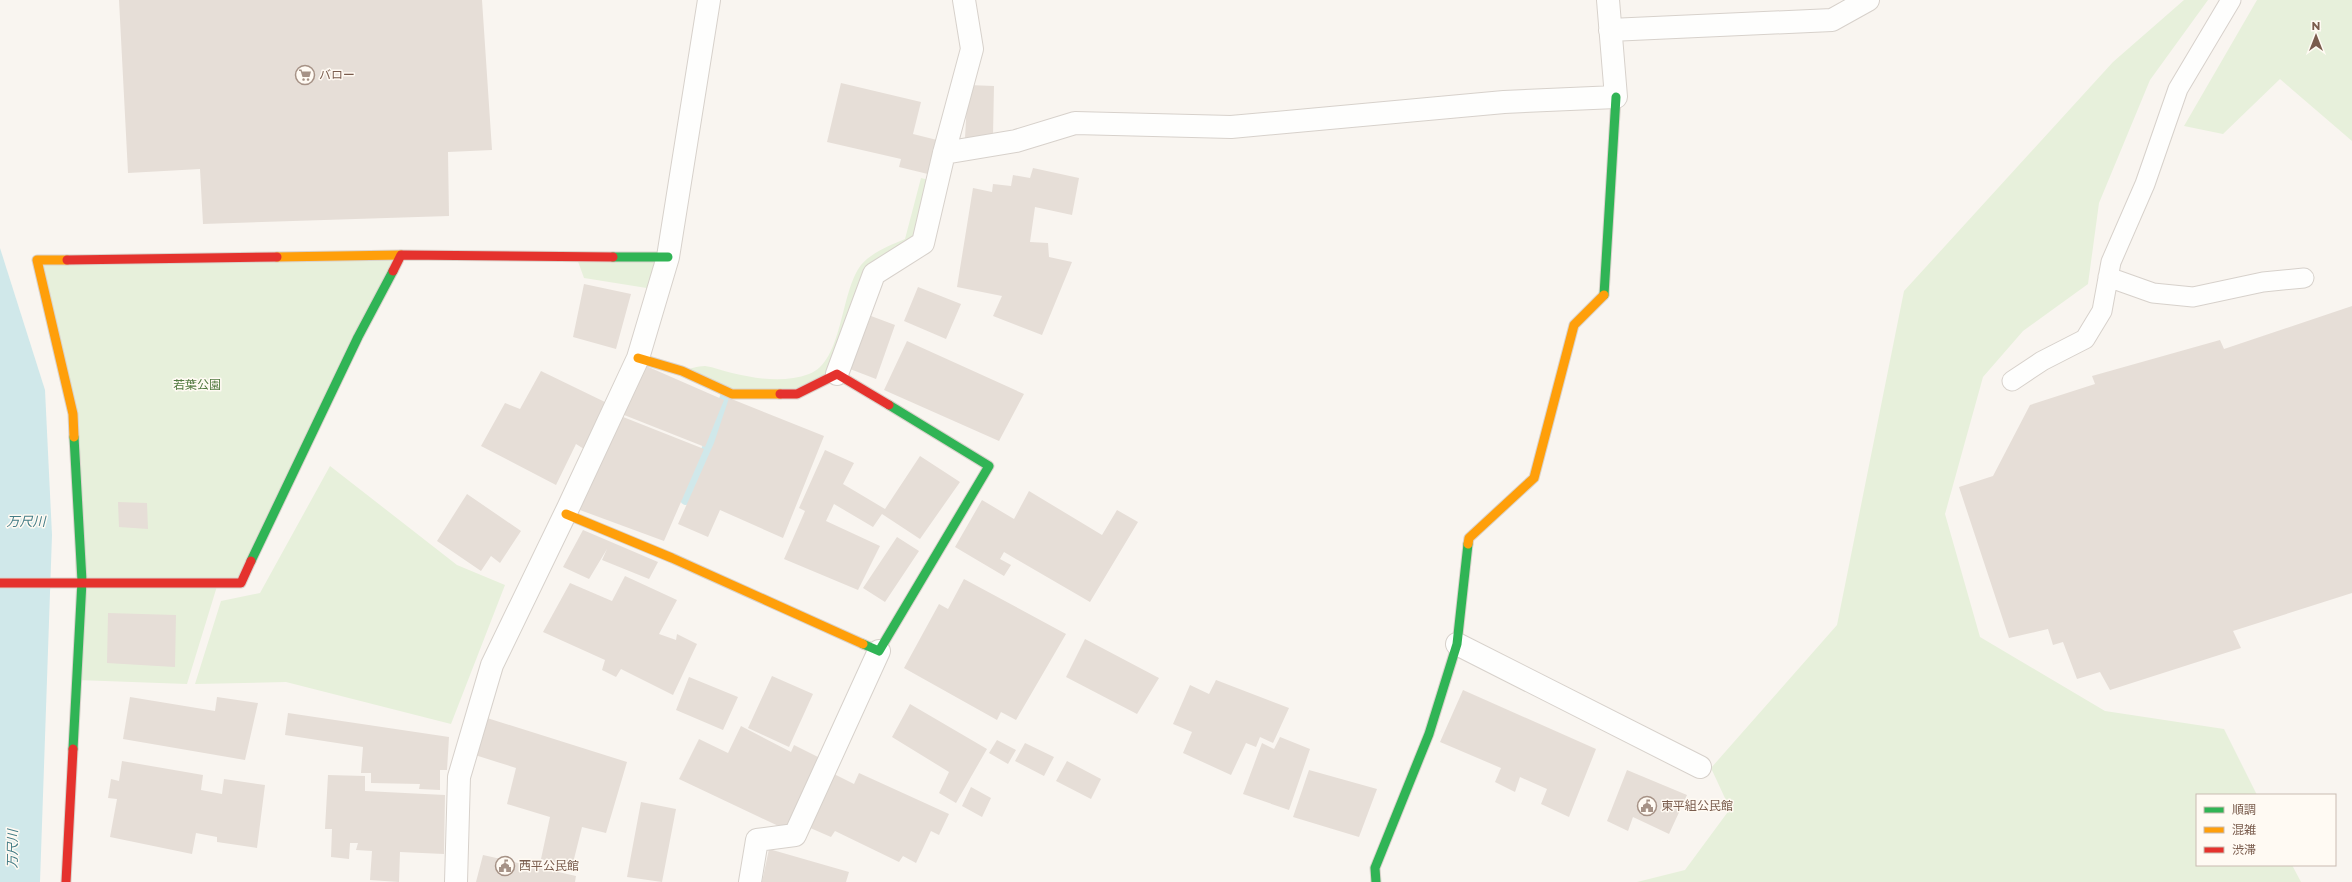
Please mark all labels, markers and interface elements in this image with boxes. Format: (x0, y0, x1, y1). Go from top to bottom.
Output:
north arrow (2296, 16, 2336, 56)
text: N (2312, 19, 2320, 33)
supermarket icon: バロー (294, 64, 316, 86)
place label: バロー (319, 67, 355, 82)
park label: 若葉公園 (173, 377, 221, 392)
water label: 万尺川 (6, 513, 47, 529)
legend (2196, 794, 2336, 866)
public building icon: 東平組公民館 (1636, 795, 1658, 817)
place label: 東平組公民館 (1661, 798, 1733, 813)
text: 順調 (2232, 802, 2256, 817)
text: 混雑 (2232, 822, 2256, 837)
water label: 万尺川 (4, 827, 20, 869)
text: 渋滞 (2232, 842, 2256, 857)
public building icon: 西平公民館 (494, 855, 516, 877)
place label: 西平公民館 (519, 858, 579, 873)

